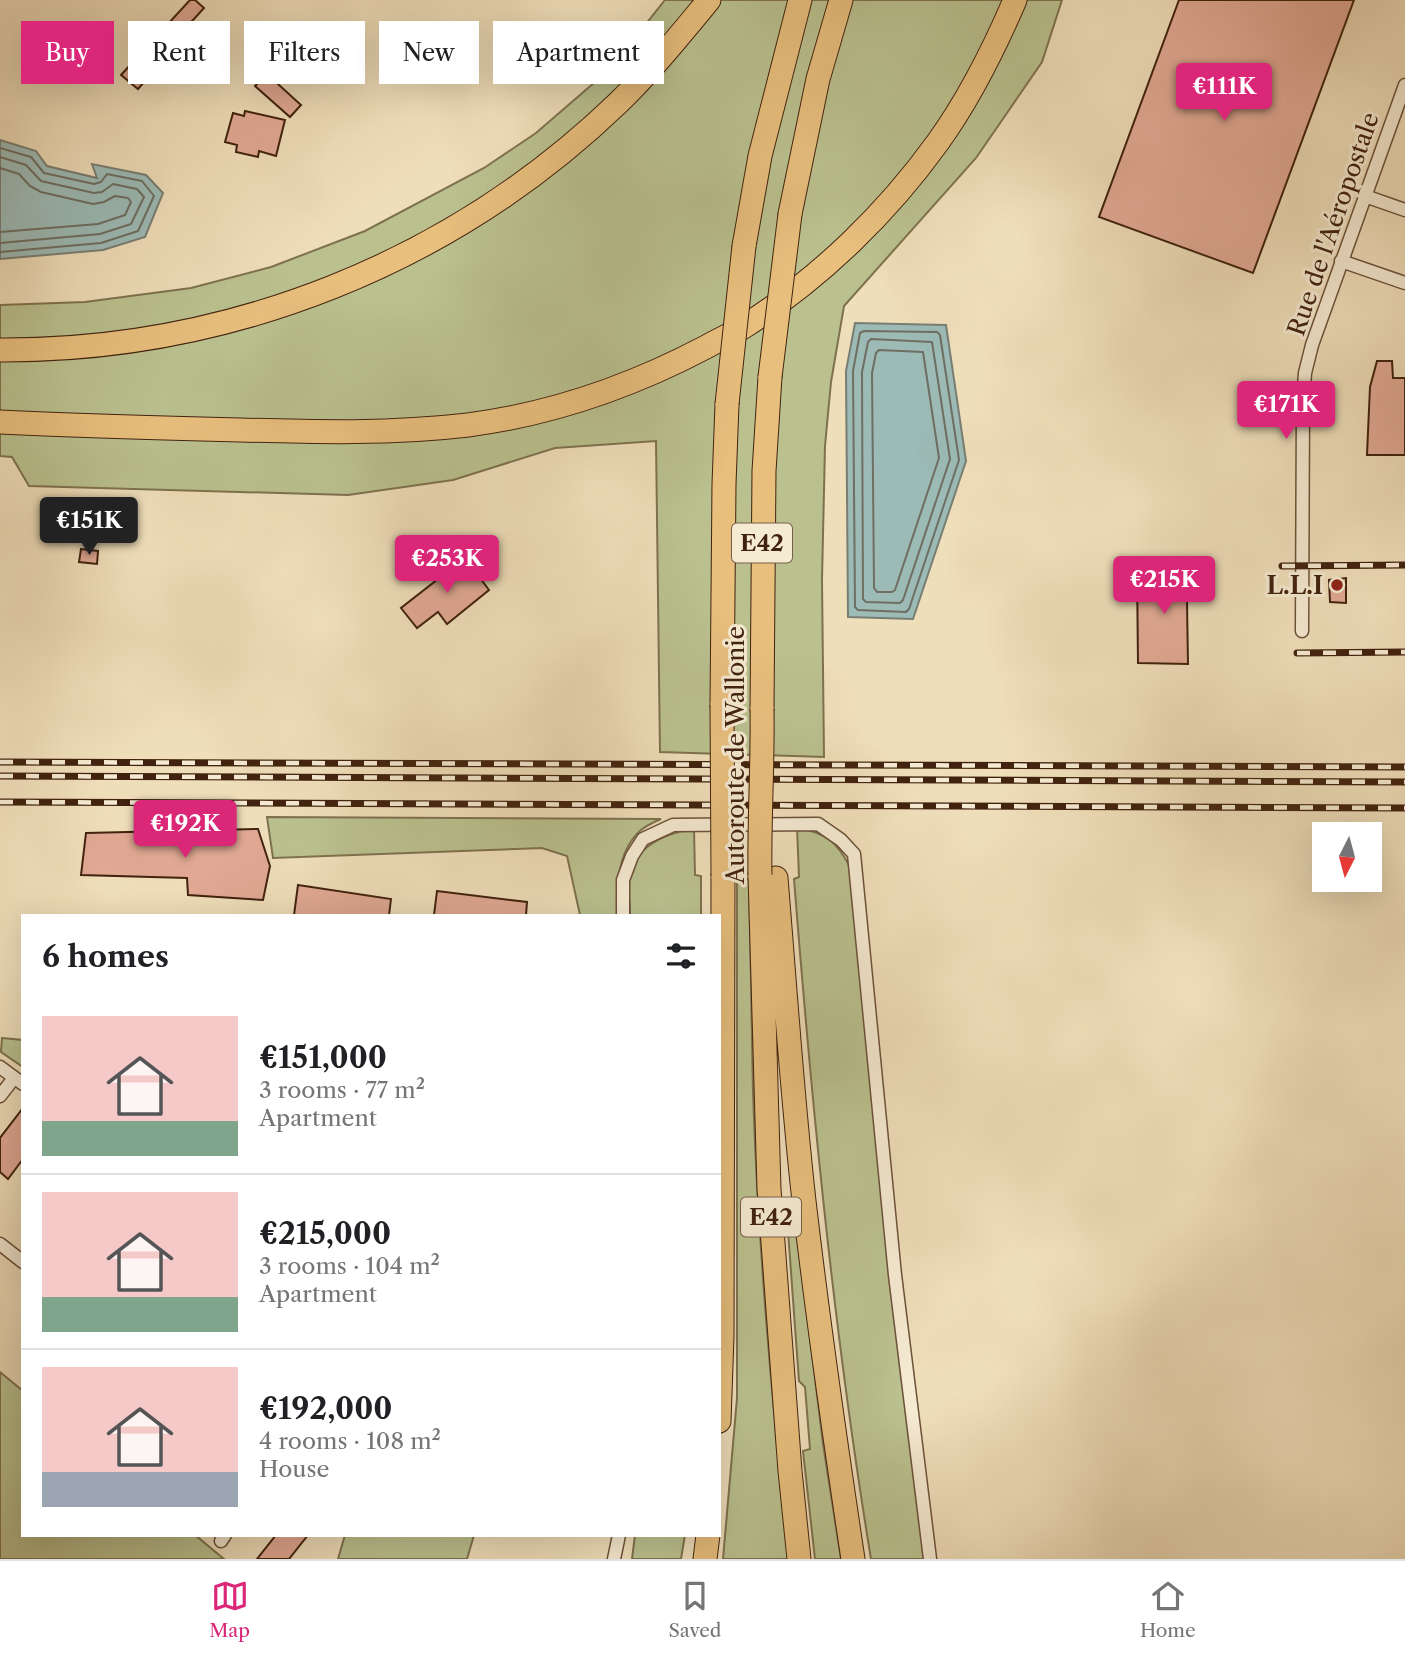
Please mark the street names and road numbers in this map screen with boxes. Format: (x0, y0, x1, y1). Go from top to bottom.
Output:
street label: Rue de l'Aéropostale (1281, 108, 1385, 340)
road number: E42 (732, 524, 792, 562)
street label: Autoroute de Wallonie (721, 626, 750, 885)
road number: E42 (741, 1198, 801, 1236)

